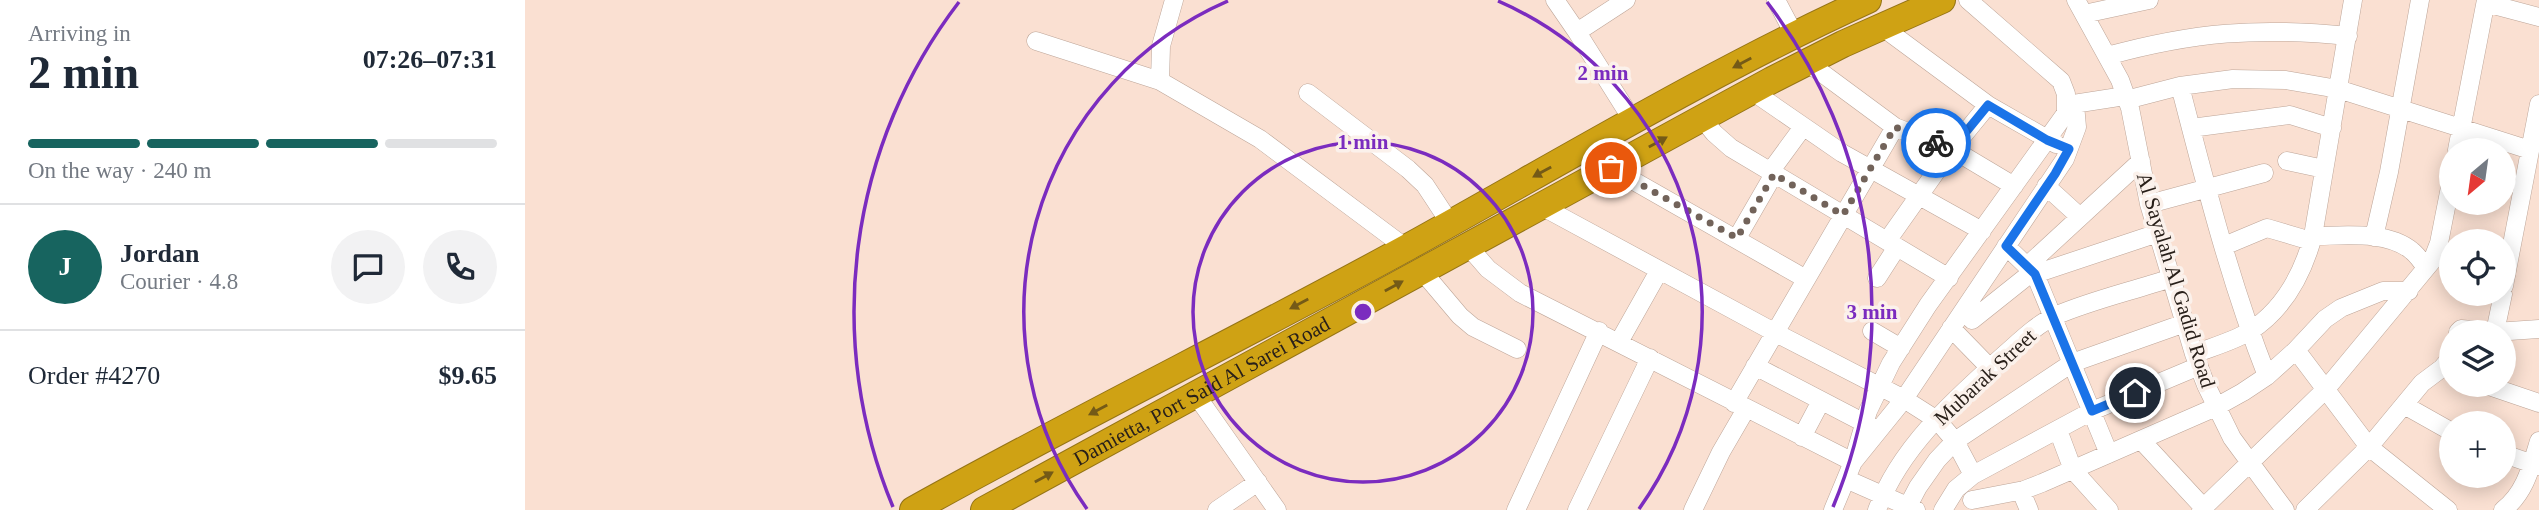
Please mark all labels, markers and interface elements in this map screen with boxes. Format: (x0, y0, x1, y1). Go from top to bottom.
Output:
text: Arriving in (28, 21, 131, 46)
text: 07:26–07:31 (363, 45, 497, 74)
text: 2 min (28, 47, 139, 98)
one-way arrow (1732, 58, 1752, 69)
text: 2 min (1578, 61, 1629, 85)
courier (1901, 108, 1971, 178)
icon: bike (1917, 124, 1955, 162)
text: 1 min (1338, 130, 1389, 154)
one-way arrow (1649, 136, 1668, 148)
pin (1581, 138, 1641, 198)
north arrow (2439, 138, 2517, 215)
map controls (2439, 138, 2516, 488)
icon: bag (1592, 149, 1630, 187)
text: On the way · 240 m (28, 158, 211, 183)
one-way arrow (1532, 166, 1551, 178)
street label: Al Sayalah Al Gadid Road (2132, 169, 2220, 391)
button: locate (2439, 229, 2516, 306)
button: chat (331, 230, 405, 304)
button: phone (423, 230, 497, 304)
text: Jordan (120, 239, 199, 268)
text: J (59, 252, 72, 281)
text: Courier · 4.8 (120, 269, 238, 294)
one-way arrow (1384, 280, 1404, 292)
one-way arrow (1289, 298, 1309, 310)
centre of rings (1351, 300, 1375, 324)
text: 3 min (1847, 300, 1898, 324)
street label: Damietta, Port Said Al Sarei Road (1069, 311, 1334, 471)
button: layers (2439, 320, 2516, 397)
street label: Mubarak Street (1929, 324, 2041, 430)
text: Order #4270 (28, 361, 160, 390)
text: $9.65 (439, 361, 497, 390)
pin (2105, 363, 2165, 423)
icon: home (2116, 374, 2154, 412)
one-way arrow (1088, 405, 1108, 416)
button: + (2439, 411, 2516, 488)
one-way arrow (1034, 471, 1054, 483)

